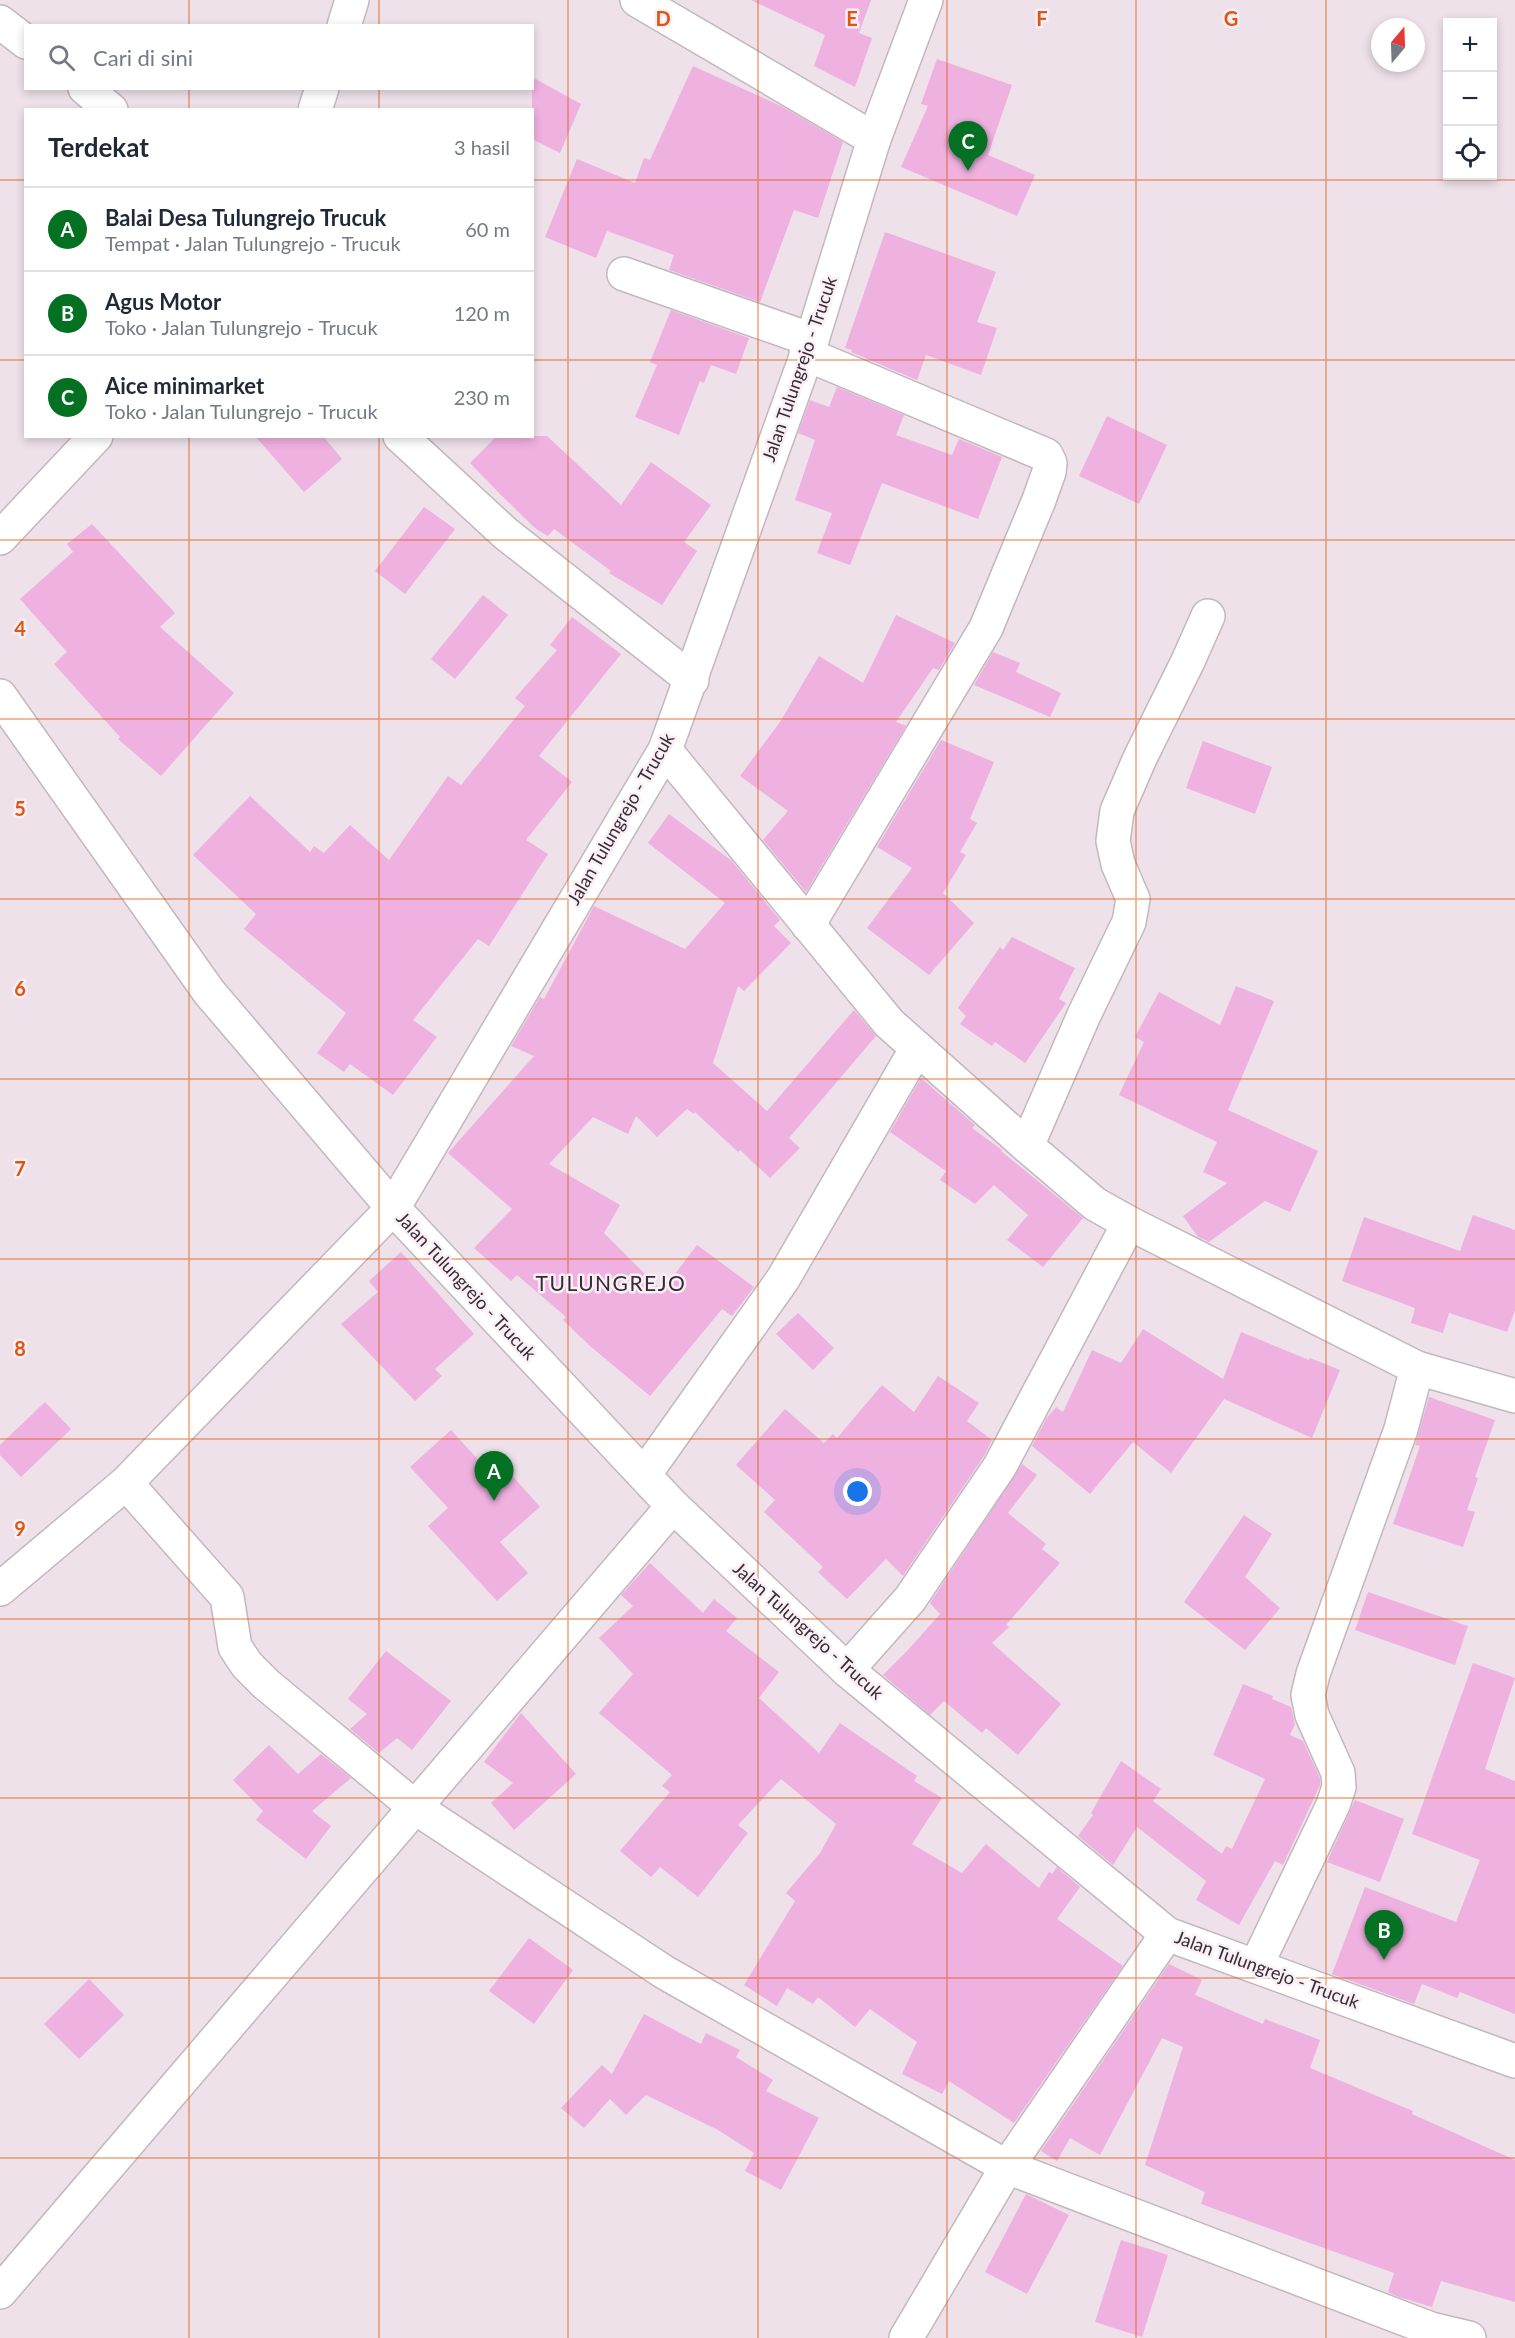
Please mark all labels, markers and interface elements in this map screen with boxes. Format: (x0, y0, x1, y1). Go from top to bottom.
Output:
text: D (655, 6, 671, 30)
text: E (846, 6, 858, 30)
text: F (1036, 6, 1048, 30)
text: G (1224, 6, 1238, 30)
north arrow (1371, 18, 1425, 72)
map controls (1443, 18, 1497, 180)
button: + (1443, 18, 1497, 72)
search box (24, 24, 534, 90)
icon: search (45, 41, 78, 74)
text: Cari di sini (93, 44, 193, 71)
button: − (1443, 72, 1497, 126)
pin: C (948, 122, 988, 171)
button: locate (1443, 126, 1497, 180)
text: Terdekat (48, 131, 149, 163)
text: 3 hasil (454, 135, 510, 159)
text: Balai Desa Tulungrejo Trucuk (105, 204, 386, 231)
text: A (61, 217, 74, 241)
text: 60 m (465, 217, 510, 241)
text: Tempat · Jalan Tulungrejo - Trucuk (105, 231, 401, 255)
street label: Jalan Tulungrejo - Trucuk (757, 272, 841, 464)
text: Agus Motor (105, 288, 221, 315)
text: B (61, 301, 74, 325)
text: 120 m (454, 301, 510, 325)
text: Toko · Jalan Tulungrejo - Trucuk (105, 315, 378, 339)
text: Aice minimarket (105, 372, 264, 399)
text: C (61, 385, 74, 409)
text: 230 m (454, 385, 510, 409)
text: Toko · Jalan Tulungrejo - Trucuk (105, 399, 378, 423)
text: 4 (14, 616, 26, 640)
street label: Jalan Tulungrejo - Trucuk (562, 728, 679, 908)
text: 5 (14, 796, 26, 820)
text: 6 (14, 976, 26, 1000)
text: 7 (14, 1156, 26, 1180)
street label: Jalan Tulungrejo - Trucuk (392, 1207, 542, 1365)
district label: TULUNGREJO (536, 1270, 686, 1295)
text: 8 (14, 1336, 26, 1360)
pin: A (474, 1452, 514, 1501)
your location (843, 1477, 872, 1506)
text: 9 (14, 1516, 26, 1540)
street label: Jalan Tulungrejo - Trucuk (729, 1557, 889, 1704)
pin: B (1364, 1910, 1404, 1960)
street label: Jalan Tulungrejo - Trucuk (1172, 1925, 1363, 2013)

